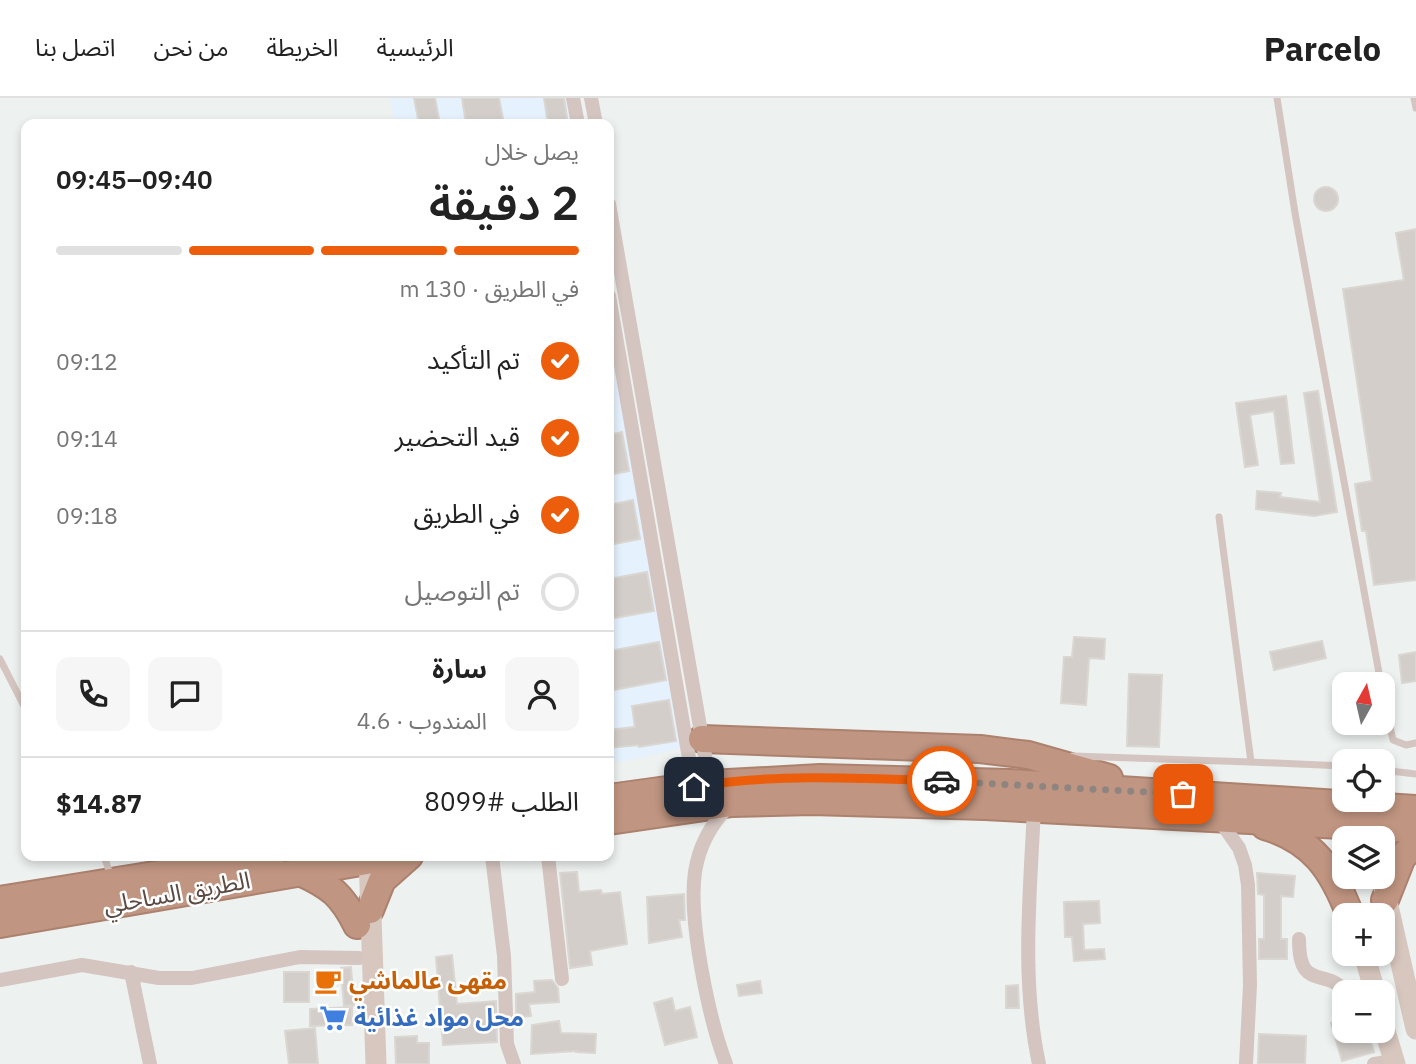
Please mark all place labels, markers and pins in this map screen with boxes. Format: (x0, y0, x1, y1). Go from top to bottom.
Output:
pin (664, 757, 724, 817)
pin (1153, 764, 1213, 824)
place label: مقهى عالماشي (349, 964, 507, 1001)
cafe icon: مقهى عالماشي (313, 966, 343, 996)
place label: محل مواد غذائية (354, 1001, 524, 1033)
supermarket icon: محل مواد غذائية (318, 1003, 348, 1033)

